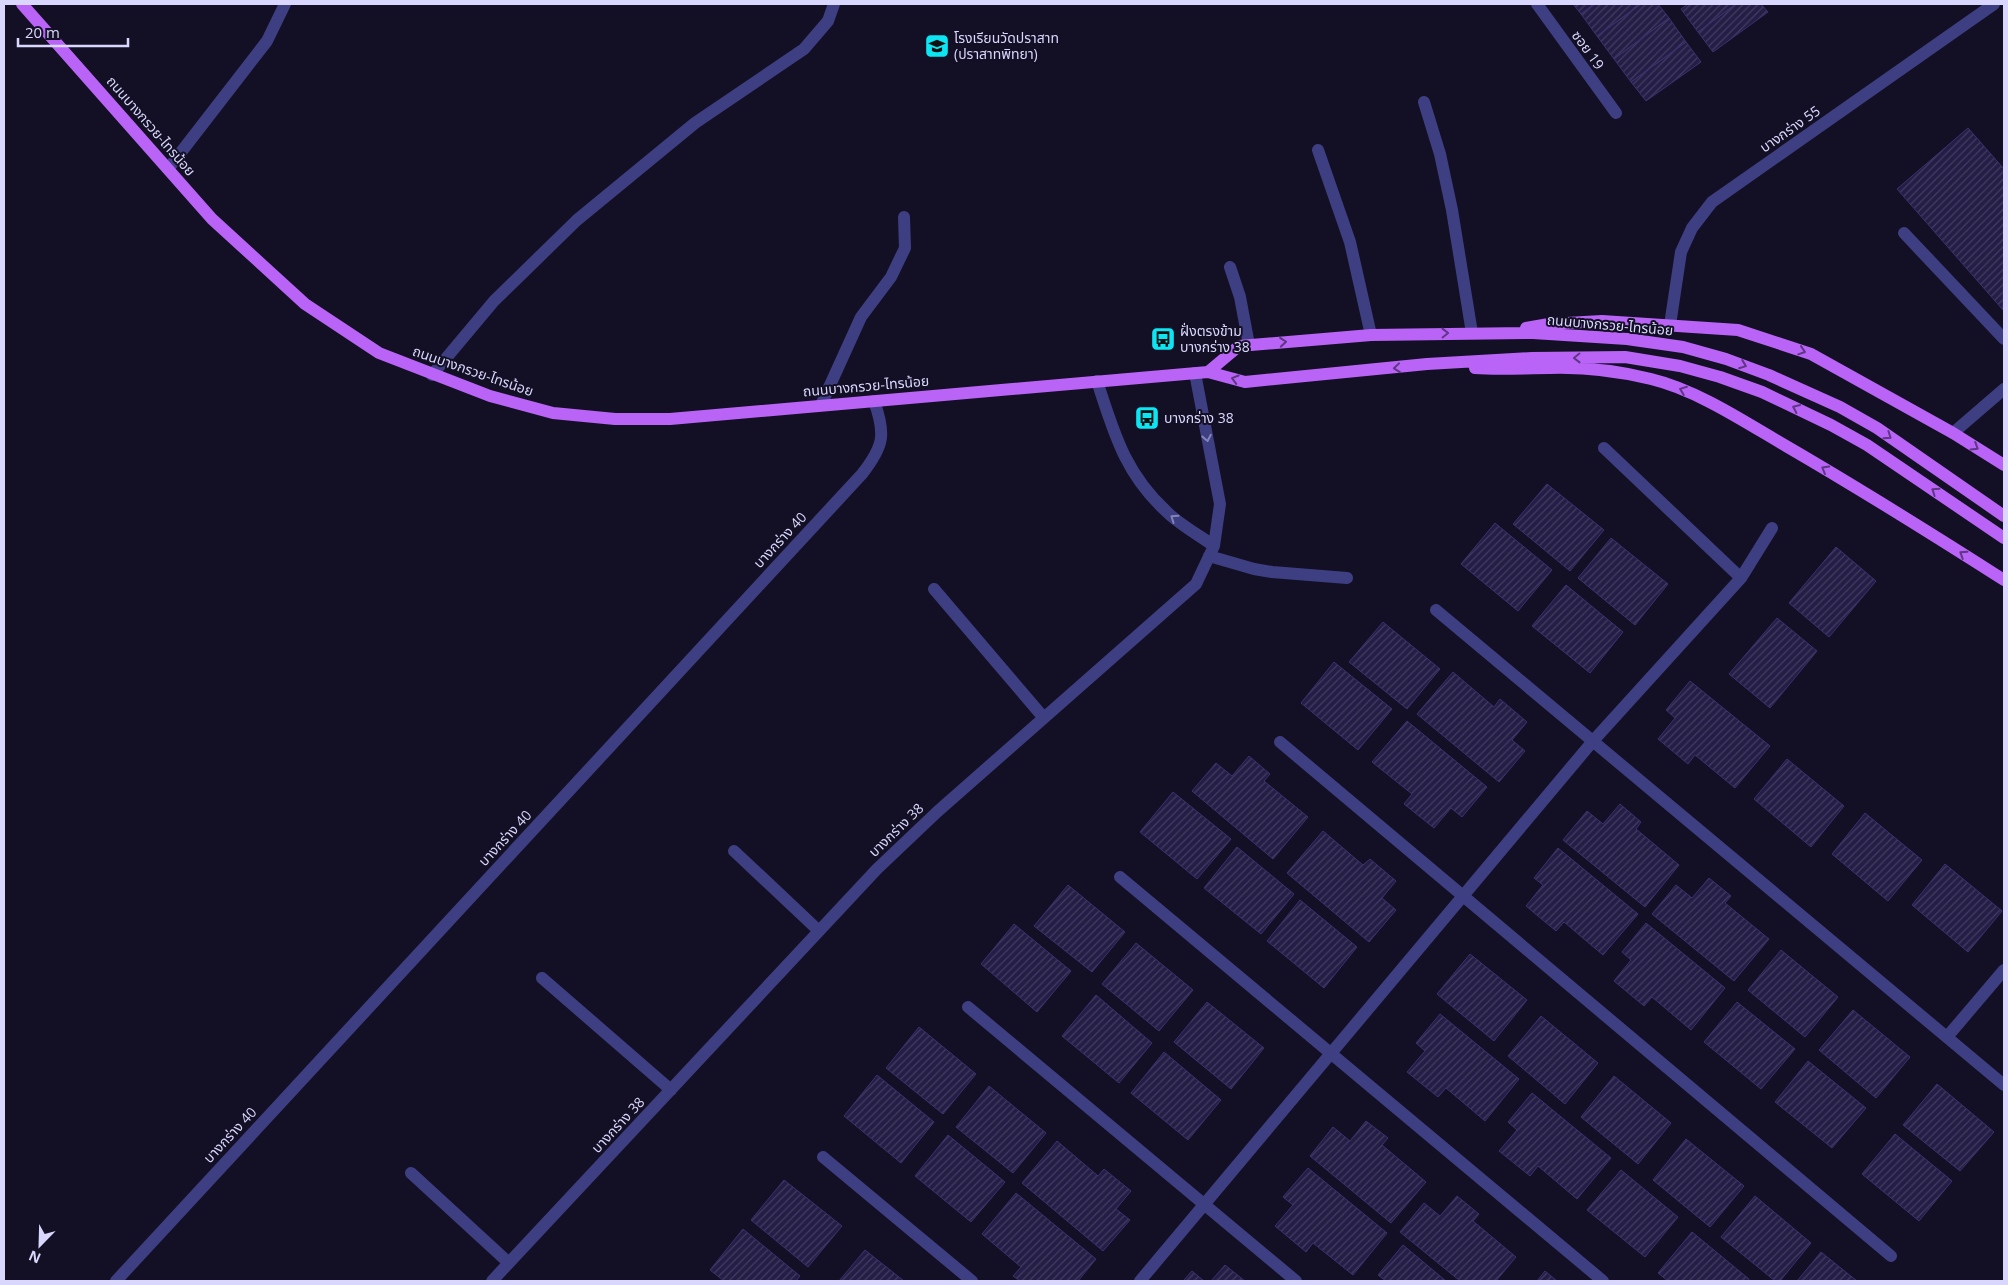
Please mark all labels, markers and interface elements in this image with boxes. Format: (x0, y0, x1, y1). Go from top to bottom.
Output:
scale bar (18, 15, 128, 47)
text: 20 m (25, 22, 60, 42)
street label: ซอย 19 (1568, 26, 1609, 73)
place label: โรงเรียนวัดปราสาท (ปราสาทพิทยา) (954, 28, 1059, 63)
school or university icon: โรงเรียนวัดปราสาท (ปราสาทพิทยา) (924, 33, 950, 59)
street label: ถนนบางกรวย-ไทรน้อย (103, 72, 200, 180)
street label: บางกร่าง 55 (1756, 101, 1824, 156)
street label: ถนนบางกรวย-ไทรน้อย (1546, 310, 1674, 339)
place label: ฝั่งตรงข้าม บางกร่าง 38 (1180, 321, 1250, 356)
bus stop icon: ฝั่งตรงข้าม บางกร่าง 38 (1150, 326, 1176, 352)
one-way arrow (1441, 328, 1449, 339)
one-way arrow (1279, 337, 1287, 348)
street label: ถนนบางกรวย-ไทรน้อย (410, 341, 536, 400)
one-way arrow (1798, 345, 1806, 355)
one-way arrow (1572, 352, 1580, 363)
one-way arrow (1738, 359, 1746, 369)
one-way arrow (1393, 362, 1401, 373)
street label: ถนนบางกรวย-ไทรน้อย (802, 371, 930, 400)
one-way arrow (1232, 375, 1240, 385)
one-way arrow (1679, 386, 1688, 396)
one-way arrow (1792, 404, 1801, 414)
bus stop icon: บางกร่าง 38 (1134, 405, 1160, 431)
place label: บางกร่าง 38 (1164, 408, 1234, 427)
one-way arrow (1882, 430, 1892, 439)
one-way arrow (1202, 434, 1212, 442)
one-way arrow (1969, 440, 1978, 450)
one-way arrow (1821, 465, 1830, 475)
one-way arrow (1931, 488, 1941, 497)
street label: บางกร่าง 40 (749, 508, 810, 572)
one-way arrow (1170, 515, 1180, 524)
one-way arrow (1960, 551, 1969, 560)
street label: บางกร่าง 38 (864, 799, 927, 861)
street label: บางกร่าง 40 (474, 806, 535, 870)
street label: บางกร่าง 38 (587, 1093, 648, 1157)
street label: บางกร่าง 40 (199, 1103, 260, 1167)
north arrow (15, 1220, 65, 1270)
text: N (26, 1246, 44, 1268)

